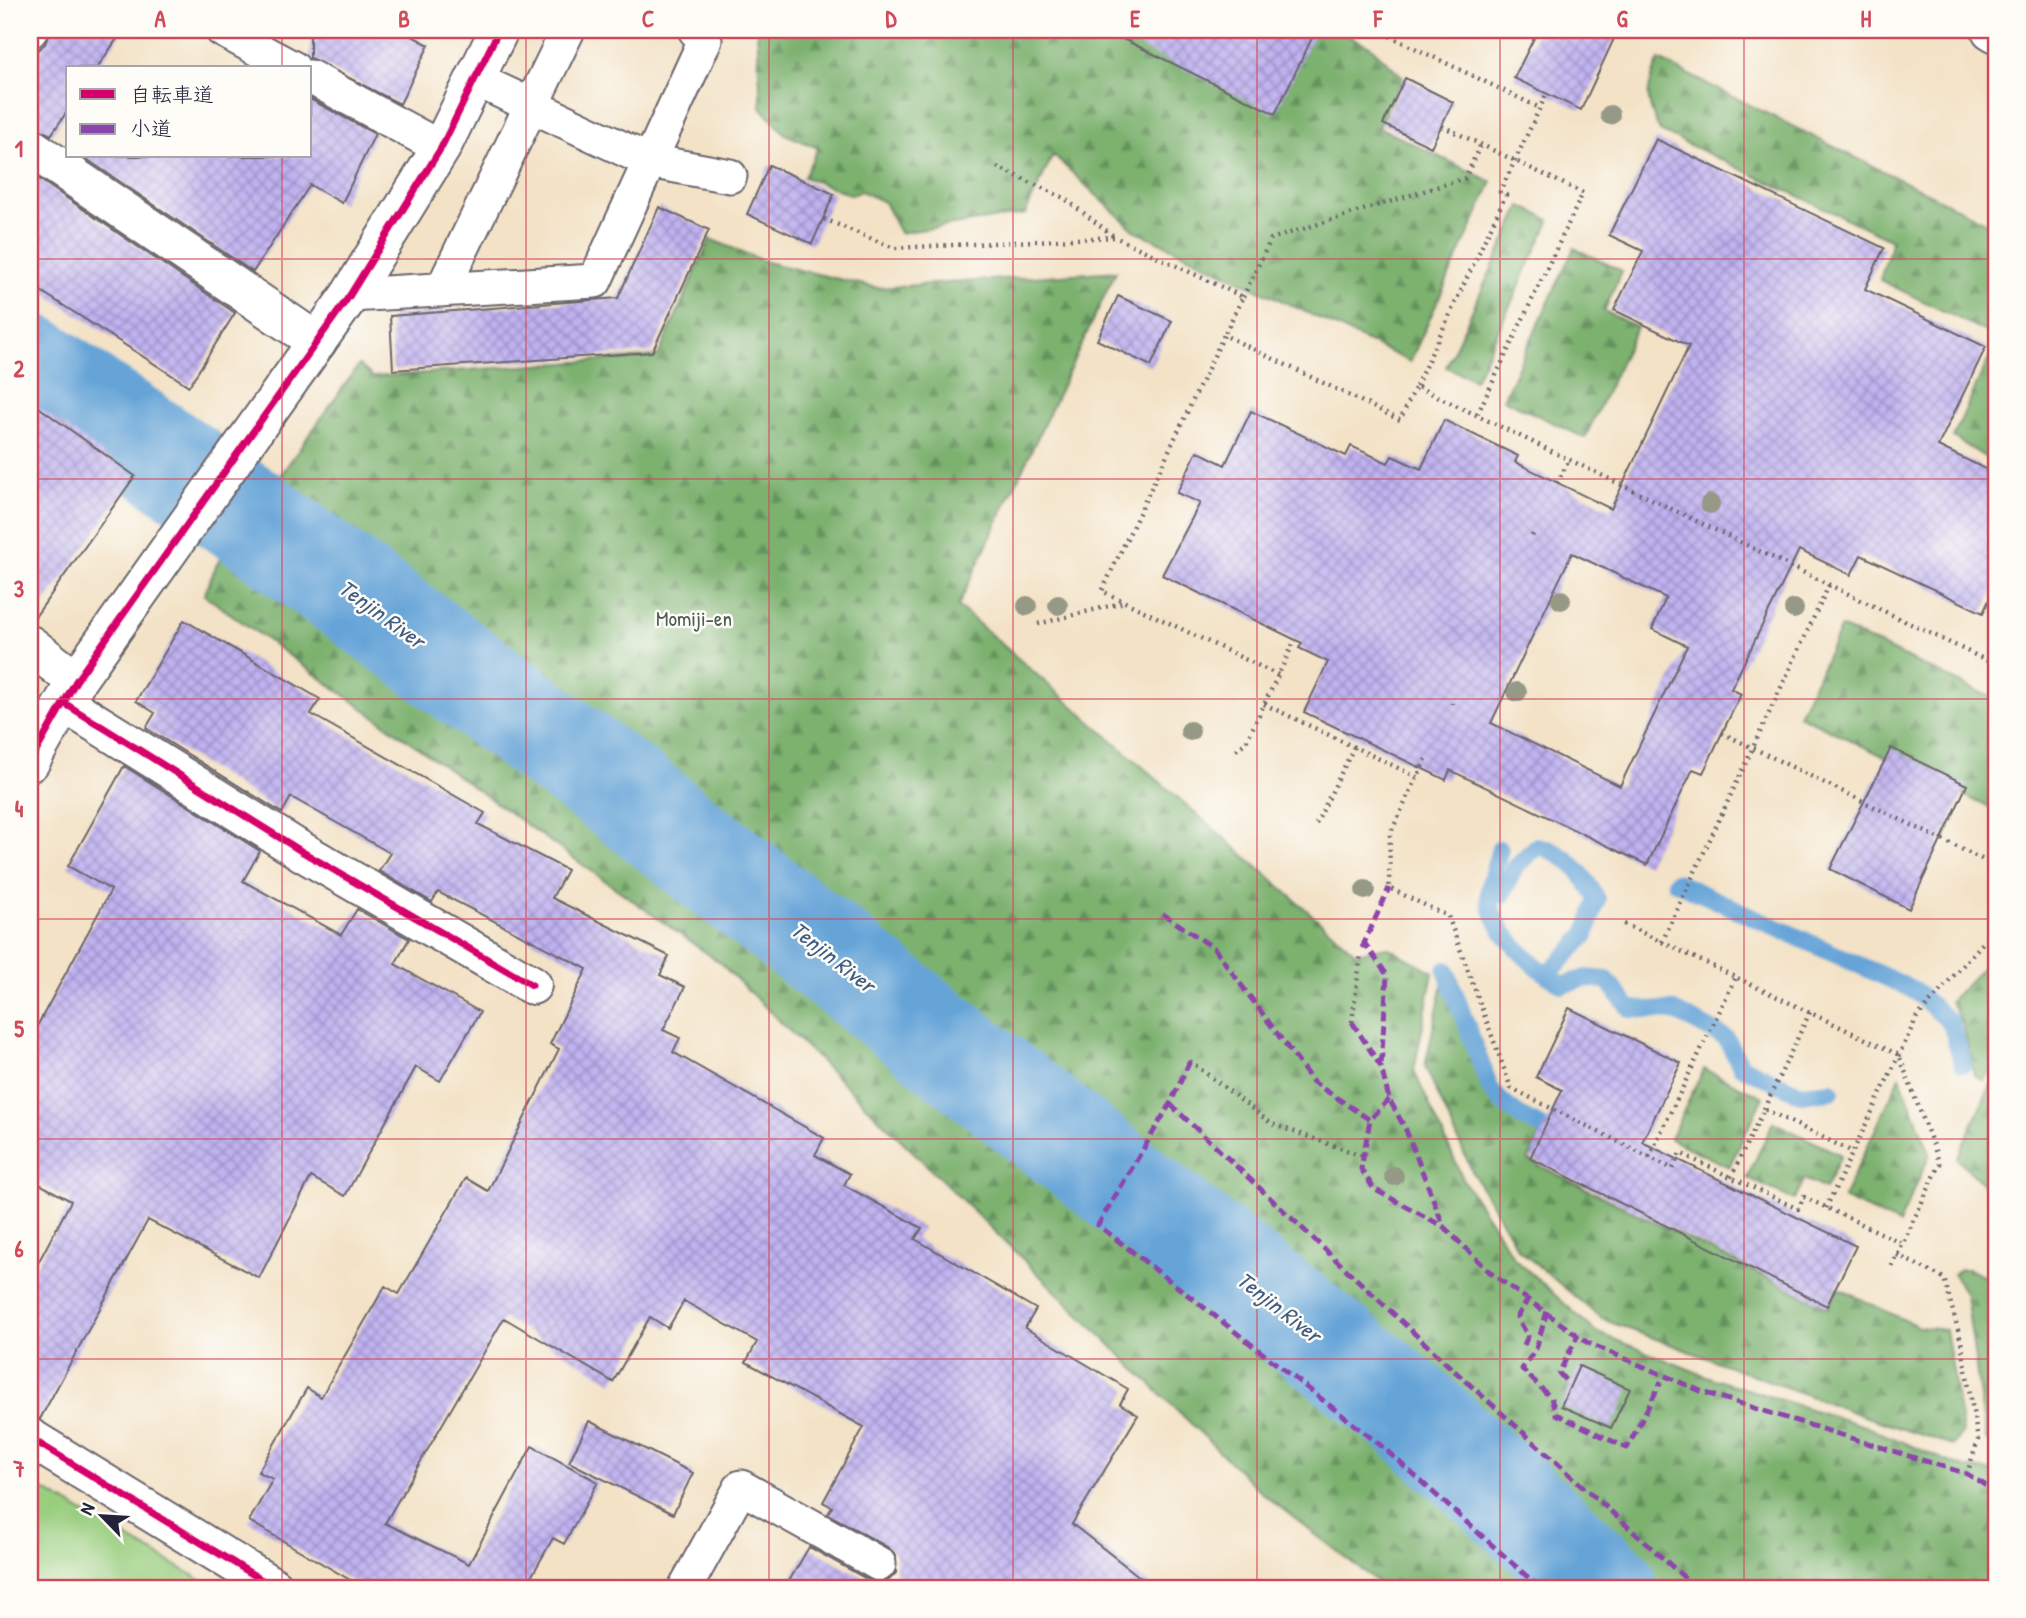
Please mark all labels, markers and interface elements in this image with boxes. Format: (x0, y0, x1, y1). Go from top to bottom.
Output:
text: A (154, 3, 166, 34)
text: B (398, 3, 410, 34)
text: C (642, 3, 654, 34)
text: D (886, 3, 898, 34)
text: E (1130, 3, 1141, 34)
text: F (1373, 3, 1384, 34)
text: G (1616, 3, 1628, 34)
text: H (1861, 3, 1872, 34)
legend (66, 66, 312, 158)
text: 自転車道 (130, 80, 214, 109)
text: 小道 (130, 114, 172, 143)
text: 1 (15, 133, 23, 164)
text: 2 (14, 353, 25, 384)
water label: Tenjin River (333, 572, 434, 657)
text: 3 (14, 573, 24, 604)
park label: Momiji-en (656, 604, 732, 633)
text: 4 (15, 793, 24, 824)
water label: Tenjin River (785, 914, 884, 1001)
text: 5 (14, 1013, 24, 1044)
text: 6 (14, 1233, 24, 1264)
water label: Tenjin River (1231, 1264, 1330, 1351)
text: 7 (12, 1453, 25, 1484)
north arrow (66, 1482, 136, 1552)
text: N (73, 1499, 101, 1519)

